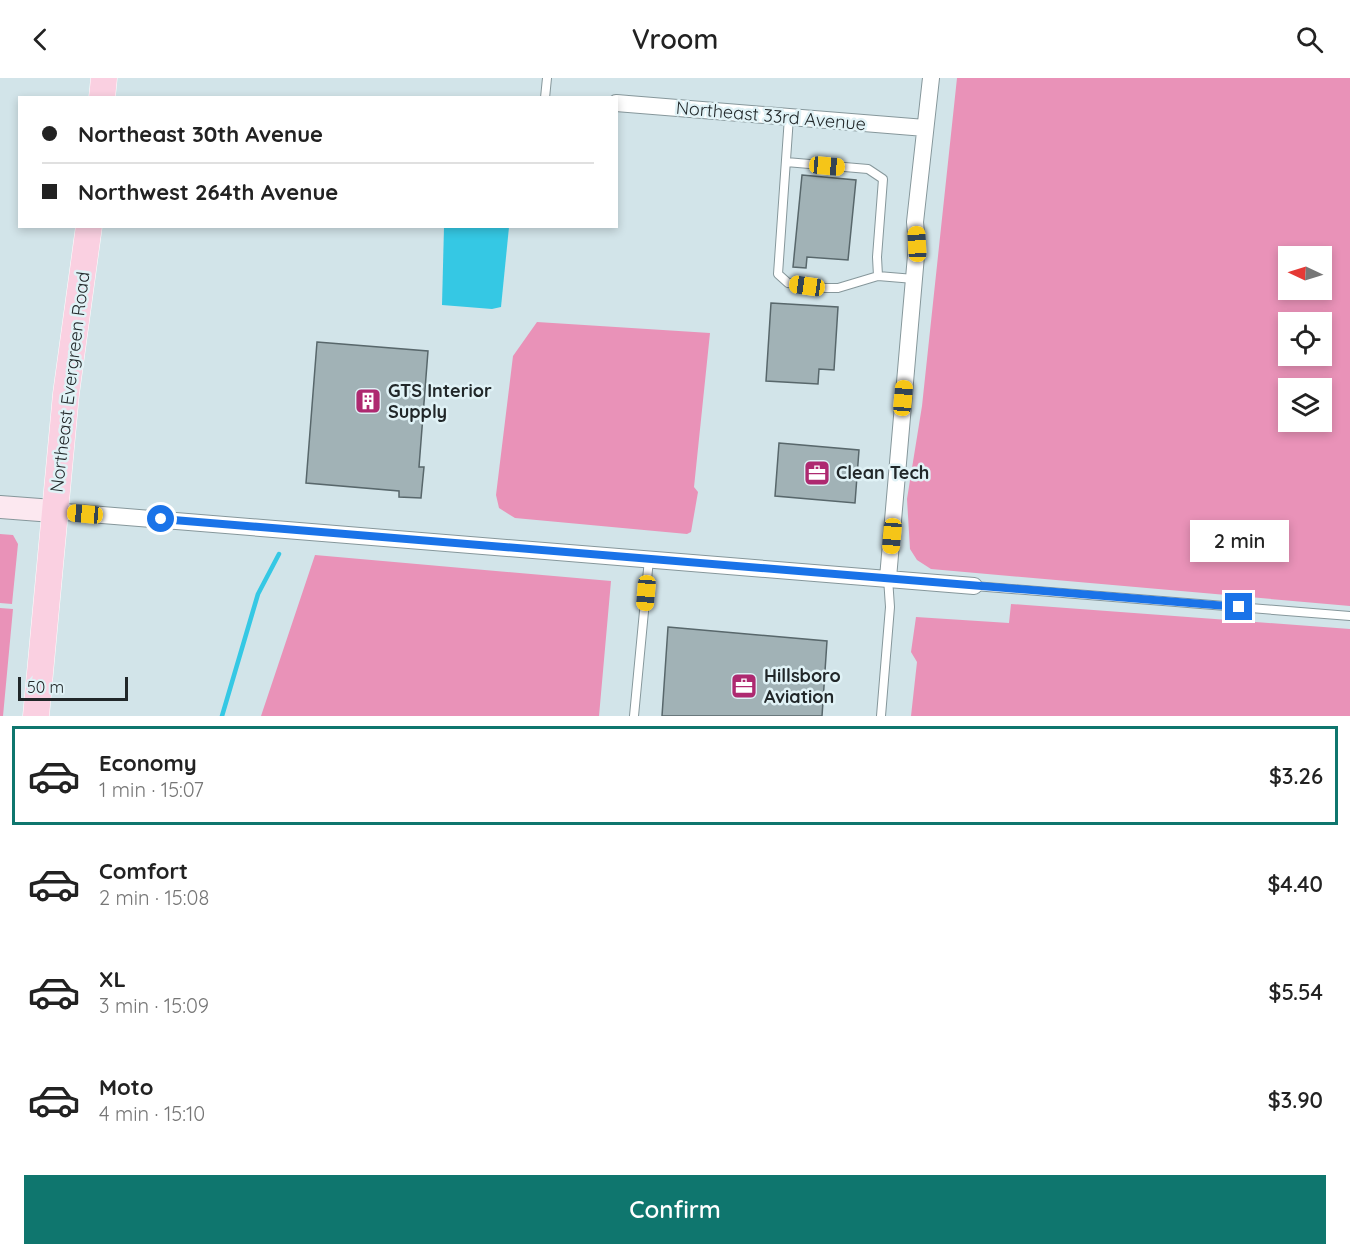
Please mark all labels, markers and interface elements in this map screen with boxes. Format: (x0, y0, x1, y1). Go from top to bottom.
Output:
text: Vroom (632, 22, 718, 56)
icon: back (24, 23, 57, 56)
icon: search (1293, 23, 1326, 56)
street label: Northeast 33rd Avenue (675, 96, 867, 135)
text: Northeast 30th Avenue (78, 120, 323, 148)
car (808, 155, 846, 177)
text: Northwest 264th Avenue (78, 178, 338, 206)
car (907, 226, 927, 262)
north arrow (1278, 246, 1332, 300)
map controls (1278, 246, 1332, 432)
street label: Northeast Evergreen Road (45, 270, 94, 494)
car (788, 275, 826, 297)
button: locate (1278, 312, 1332, 366)
button: layers (1278, 378, 1332, 432)
place label: GTS Interior Supply (388, 379, 492, 423)
car (892, 379, 914, 417)
building icon: GTS Interior Supply (353, 386, 383, 416)
office icon: Clean Tech (802, 458, 832, 488)
place label: Clean Tech (836, 461, 929, 484)
car (66, 503, 104, 525)
route start (147, 505, 174, 532)
car (881, 517, 903, 555)
callout: 2 min (1190, 520, 1288, 562)
text: 2 min (1214, 528, 1265, 553)
car (635, 574, 657, 612)
route end (1225, 593, 1252, 620)
place label: Hillsboro Aviation (764, 664, 841, 708)
office icon: Hillsboro Aviation (729, 671, 759, 701)
scale bar (18, 674, 128, 702)
text: 50 m (27, 677, 64, 697)
icon: car (27, 749, 81, 803)
text: Economy (99, 749, 197, 777)
text: $3.26 (1269, 762, 1323, 790)
text: 1 min · 15:07 (99, 777, 204, 802)
icon: car (27, 857, 81, 911)
text: Comfort (99, 857, 188, 885)
text: $4.40 (1267, 870, 1323, 898)
text: 2 min · 15:08 (99, 885, 209, 910)
icon: car (27, 965, 81, 1019)
text: XL (99, 965, 126, 993)
text: $5.54 (1269, 978, 1323, 1006)
text: 3 min · 15:09 (99, 993, 209, 1018)
icon: car (27, 1073, 81, 1127)
text: Moto (99, 1073, 153, 1101)
text: $3.90 (1268, 1086, 1323, 1114)
text: 4 min · 15:10 (99, 1101, 205, 1126)
button: Confirm (24, 1175, 1326, 1244)

